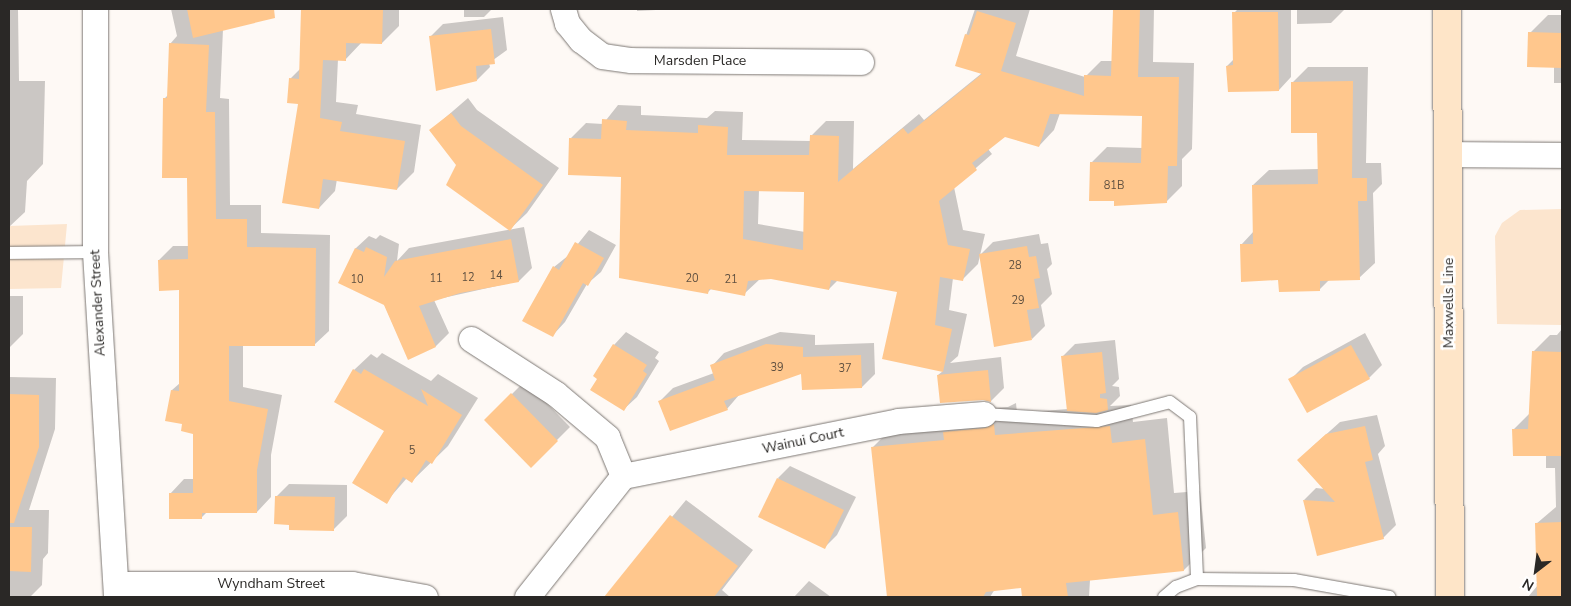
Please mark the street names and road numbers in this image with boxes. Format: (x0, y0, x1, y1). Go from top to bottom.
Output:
street label: Marsden Place (654, 53, 746, 69)
street label: Alexander Street (87, 249, 109, 357)
street label: Maxwells Line (1441, 258, 1457, 348)
street label: Wainui Court (761, 424, 845, 458)
street label: Wyndham Street (217, 576, 325, 592)

